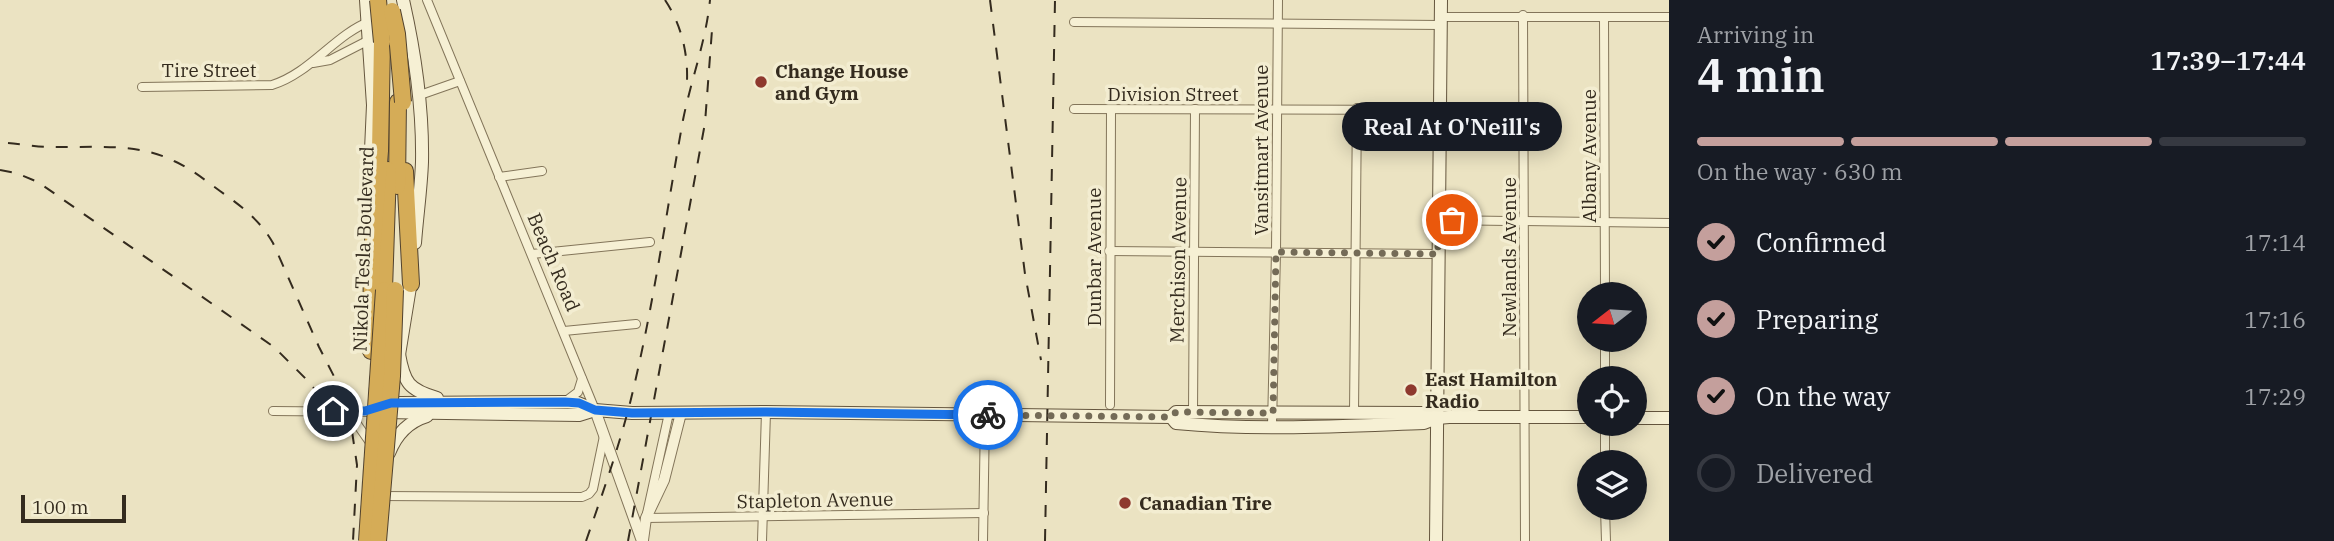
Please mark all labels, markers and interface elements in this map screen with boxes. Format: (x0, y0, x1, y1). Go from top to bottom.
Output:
text: Arriving in (1697, 19, 1814, 49)
text: 17:39–17:44 (2150, 43, 2306, 77)
text: 4 min (1697, 45, 1825, 105)
street label: Tire Street (162, 58, 257, 82)
place label: Change House and Gym (775, 59, 909, 105)
street label: Vansitmart Avenue (1249, 65, 1273, 235)
marker: Change House and Gym (753, 74, 769, 90)
street label: Division Street (1107, 82, 1239, 106)
street label: Albany Avenue (1577, 89, 1601, 223)
callout: Real At O'Neill's (1342, 101, 1562, 150)
text: Real At O'Neill's (1363, 111, 1541, 141)
street label: Nikola Tesla Boulevard (347, 146, 379, 352)
text: On the way · 630 m (1697, 156, 1903, 186)
street label: Merchison Avenue (1165, 177, 1191, 343)
street label: Newlands Avenue (1497, 177, 1521, 337)
street label: Dunbar Avenue (1082, 188, 1106, 326)
pin (1422, 190, 1482, 250)
icon: bag (1433, 201, 1471, 239)
street label: Beach Road (522, 209, 586, 315)
icon: check (1697, 223, 1735, 261)
text: Confirmed (1756, 225, 1887, 259)
text: 17:14 (2244, 227, 2306, 257)
north arrow (1577, 282, 1647, 352)
map controls (1577, 282, 1647, 520)
icon: check (1697, 300, 1735, 338)
text: Preparing (1756, 302, 1878, 336)
text: 17:16 (2244, 304, 2306, 334)
button: locate (1577, 366, 1647, 436)
place label: East Hamilton Radio (1425, 367, 1558, 413)
icon: check (1697, 377, 1735, 415)
text: On the way (1756, 379, 1890, 413)
courier (953, 380, 1023, 450)
pin (303, 381, 363, 441)
text: 17:29 (2244, 381, 2306, 411)
marker: East Hamilton Radio (1403, 382, 1419, 398)
icon: home (314, 392, 352, 430)
icon: bike (969, 396, 1007, 434)
button: layers (1577, 450, 1647, 520)
text: Delivered (1756, 456, 1873, 490)
street label: Stapleton Avenue (737, 487, 893, 513)
place label: Canadian Tire (1139, 491, 1272, 515)
scale bar (21, 492, 126, 524)
text: 100 m (32, 495, 89, 519)
marker: Canadian Tire (1117, 495, 1133, 511)

